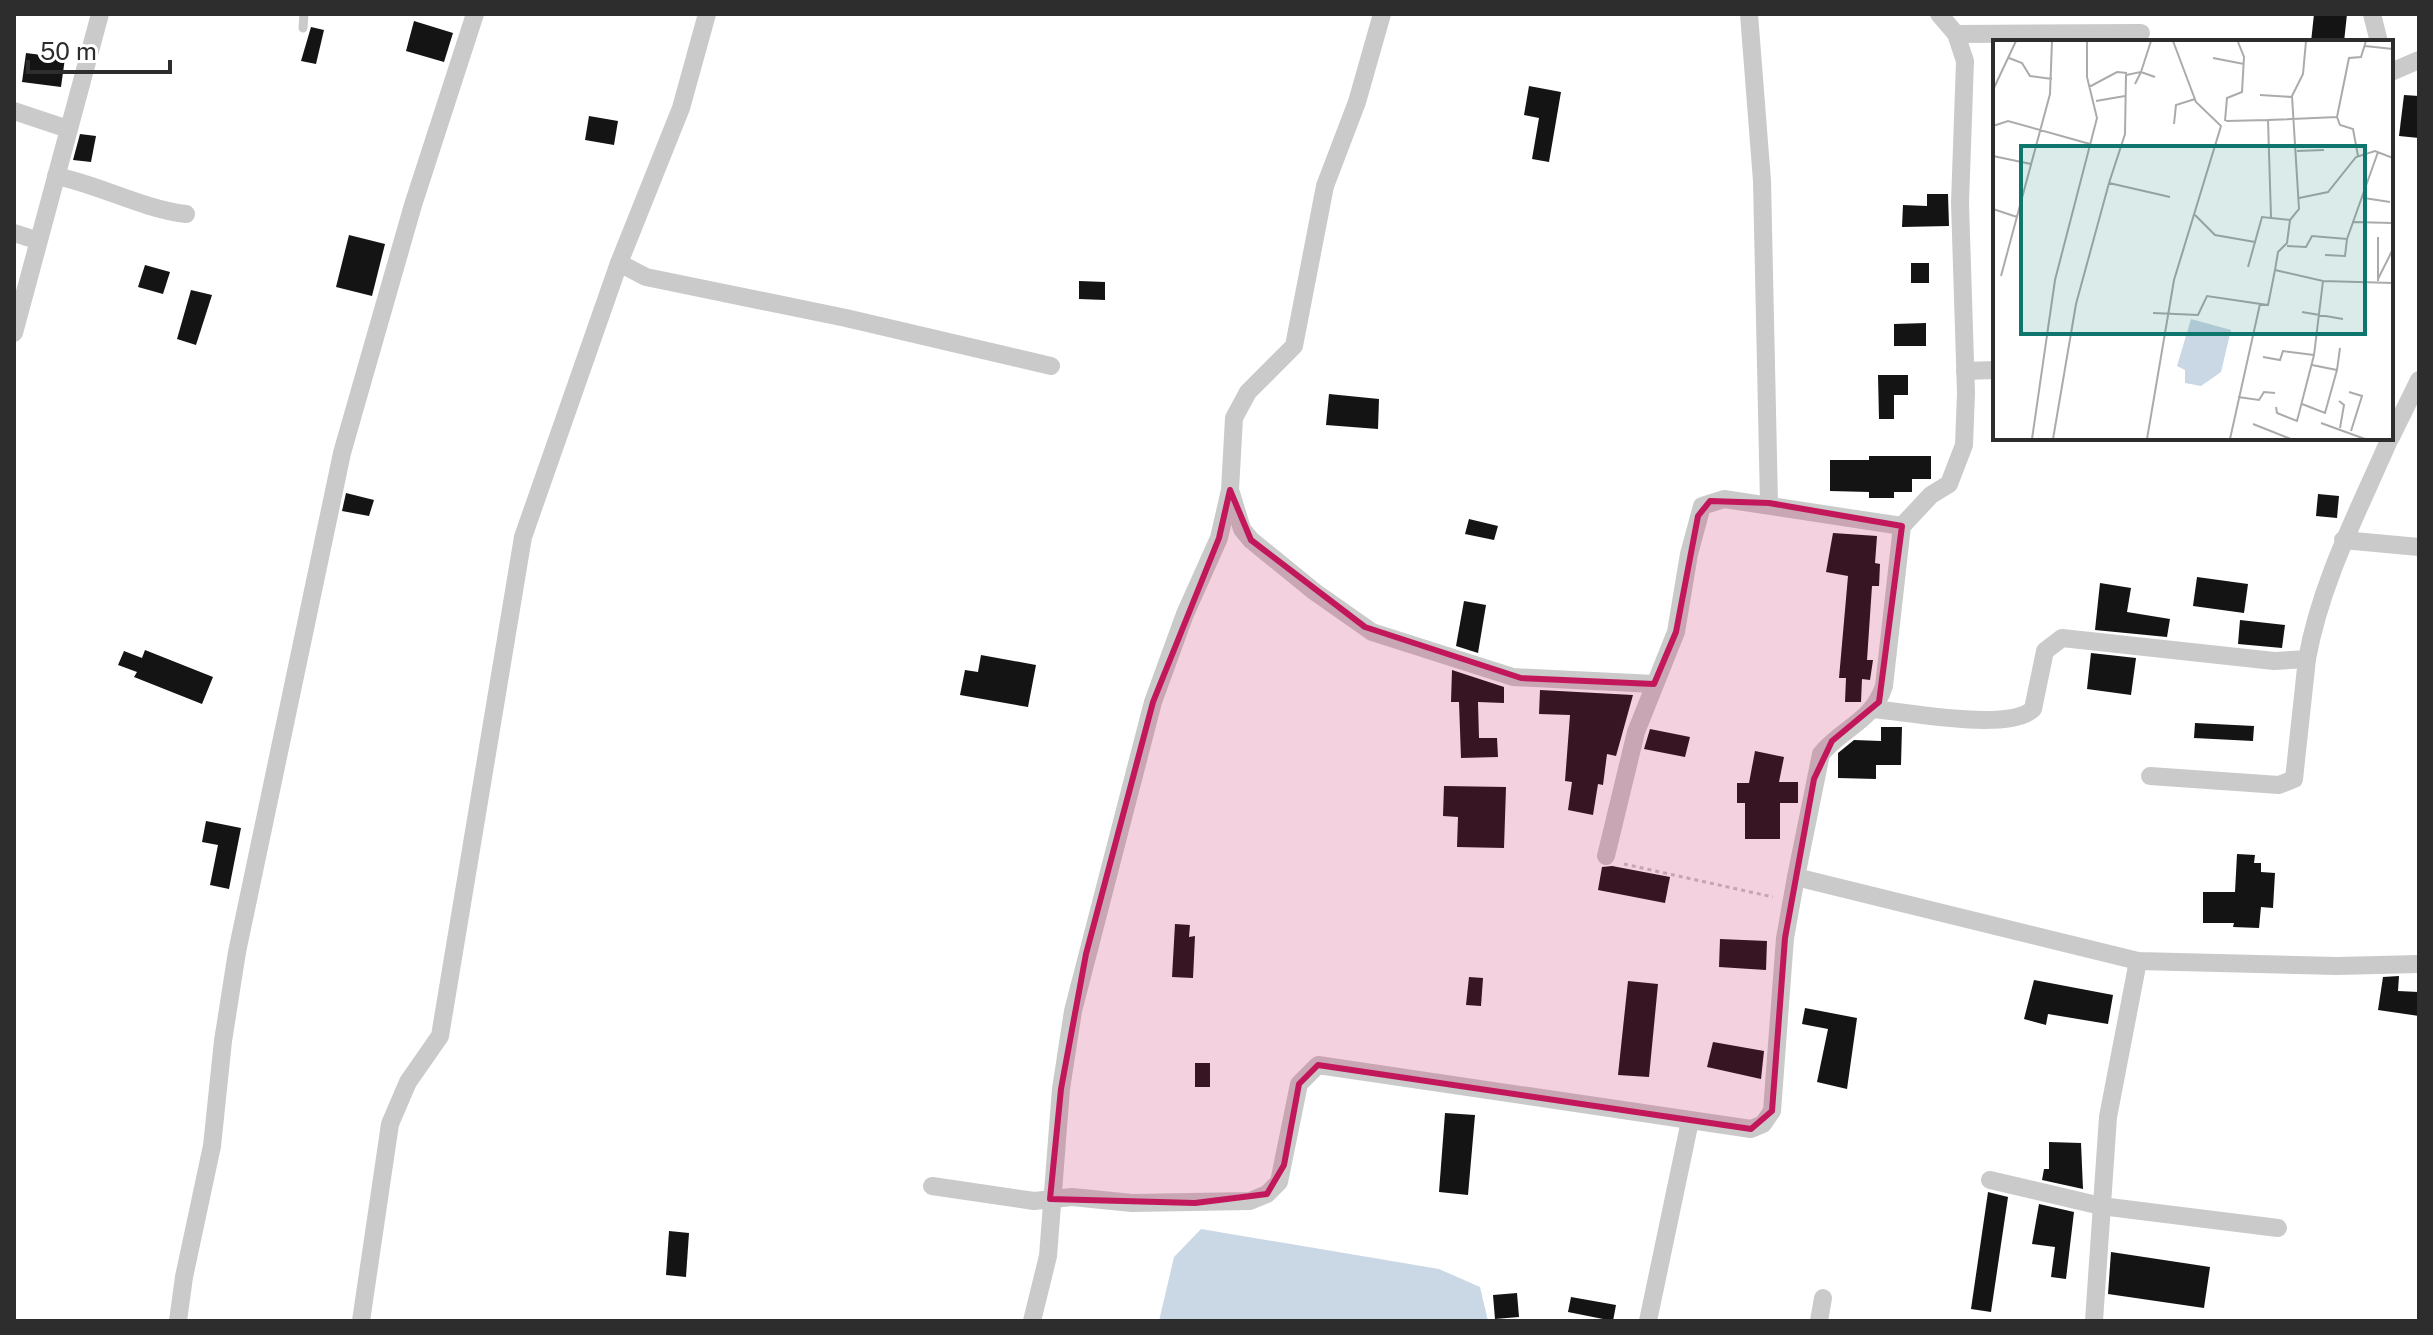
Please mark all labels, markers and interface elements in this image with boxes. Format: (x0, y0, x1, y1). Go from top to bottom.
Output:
scale bar (28, 24, 170, 74)
text: 50 m (40, 37, 97, 65)
inset map (1993, 40, 2393, 440)

